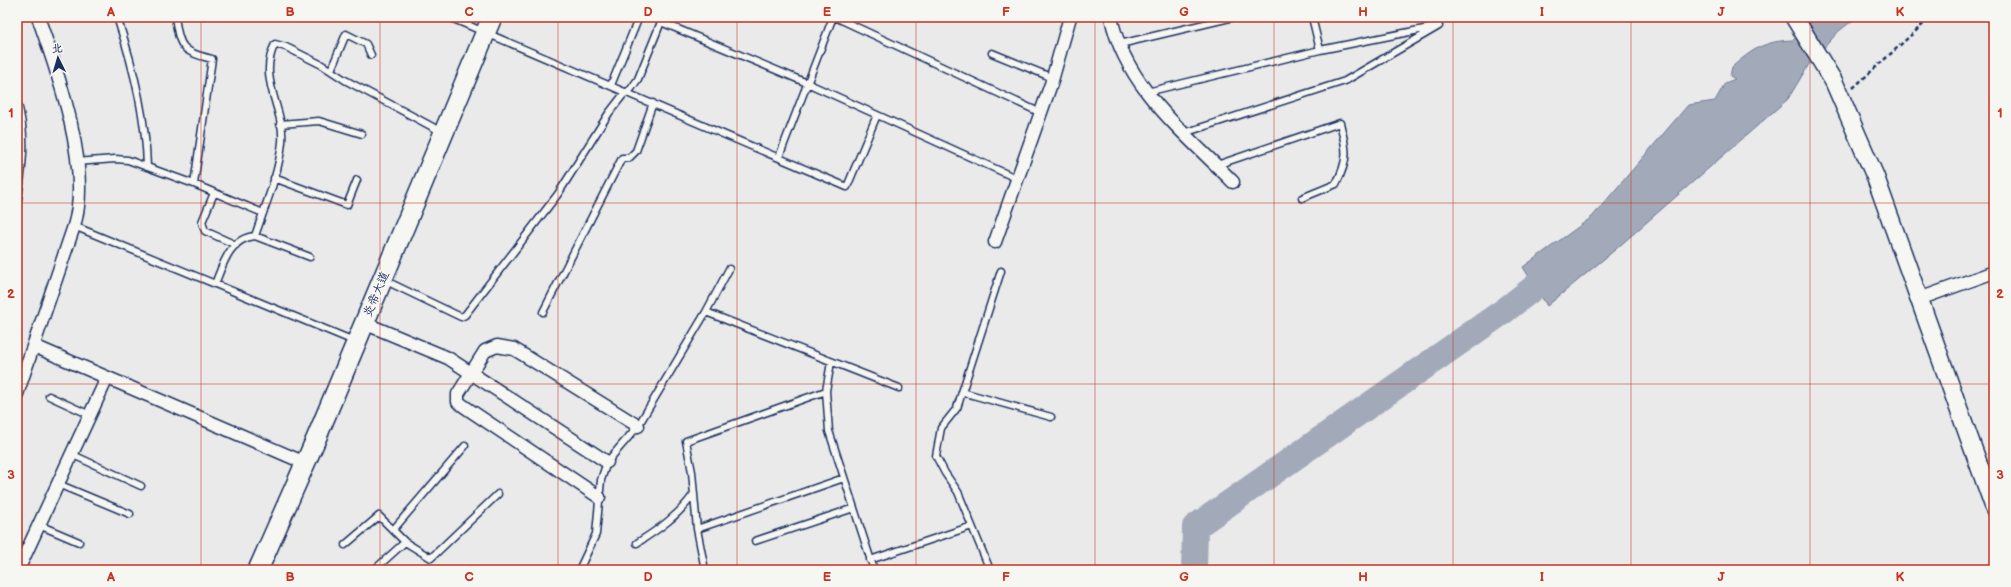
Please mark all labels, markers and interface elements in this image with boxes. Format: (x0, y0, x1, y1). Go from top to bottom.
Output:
text: A (106, 4, 115, 20)
text: B (285, 4, 295, 20)
text: C (464, 4, 474, 20)
text: D (643, 4, 653, 20)
text: E (823, 4, 832, 20)
text: F (1002, 4, 1010, 20)
text: G (1179, 4, 1189, 20)
text: H (1358, 4, 1368, 20)
text: I (1540, 4, 1544, 20)
text: J (1717, 4, 1725, 20)
text: K (1896, 4, 1905, 20)
north arrow (38, 38, 78, 78)
text: 北 (51, 42, 63, 55)
text: 1 (8, 105, 14, 121)
text: 1 (1997, 105, 2003, 121)
street label: 炎帝大道 (360, 269, 393, 319)
text: 2 (7, 286, 15, 302)
text: 2 (1996, 286, 2004, 302)
text: 3 (7, 467, 15, 483)
text: 3 (1996, 467, 2004, 483)
text: A (106, 569, 115, 585)
text: B (285, 569, 295, 585)
text: C (464, 569, 474, 585)
text: D (643, 569, 653, 585)
text: E (823, 569, 832, 585)
text: F (1002, 569, 1010, 585)
text: G (1179, 569, 1189, 585)
text: H (1358, 569, 1368, 585)
text: I (1540, 569, 1544, 585)
text: J (1717, 569, 1725, 585)
text: K (1896, 569, 1905, 585)

